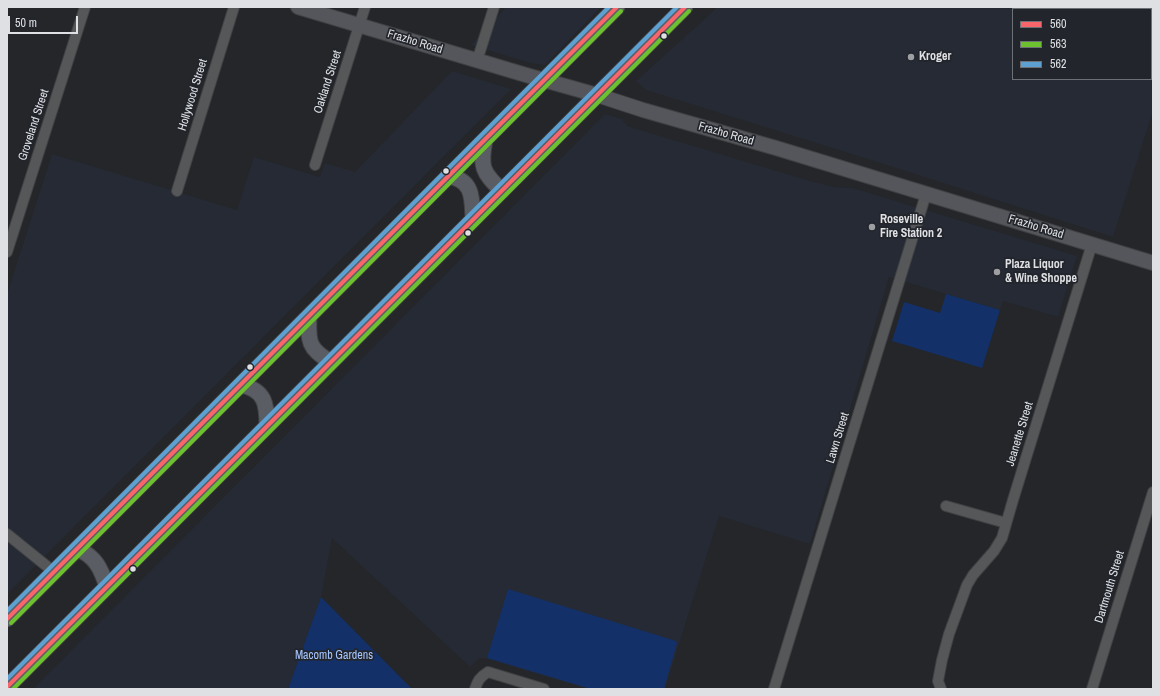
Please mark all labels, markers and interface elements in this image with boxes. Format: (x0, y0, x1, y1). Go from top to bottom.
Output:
scale bar (10, 8, 80, 34)
legend (1012, 8, 1152, 80)
text: 50 m (15, 15, 37, 31)
text: 560 (1050, 16, 1066, 32)
street label: Frazho Road (386, 27, 444, 57)
unlabelled marker (659, 31, 669, 41)
text: 563 (1050, 36, 1066, 52)
street label: Oakland Street (311, 49, 345, 115)
place label: Kroger (919, 50, 951, 64)
marker: Kroger (906, 52, 916, 62)
text: 562 (1050, 56, 1066, 72)
street label: Hollywood Street (175, 57, 211, 133)
street label: Groveland Street (16, 87, 52, 163)
street label: Frazho Road (697, 119, 755, 149)
unlabelled marker (441, 166, 451, 176)
street label: Frazho Road (1007, 212, 1065, 242)
place label: Roseville Fire Station 2 (880, 213, 942, 241)
marker: Roseville Fire Station 2 (867, 222, 877, 232)
unlabelled marker (463, 228, 473, 238)
place label: Plaza Liquor & Wine Shoppe (1005, 258, 1077, 286)
marker: Plaza Liquor & Wine Shoppe (992, 267, 1002, 277)
unlabelled marker (245, 362, 255, 372)
street label: Jeanette Street (1003, 400, 1037, 468)
street label: Lawn Street (823, 411, 853, 465)
street label: Dartmouth Street (1092, 549, 1128, 625)
unlabelled marker (128, 564, 138, 574)
park label: Macomb Gardens (295, 649, 373, 663)

